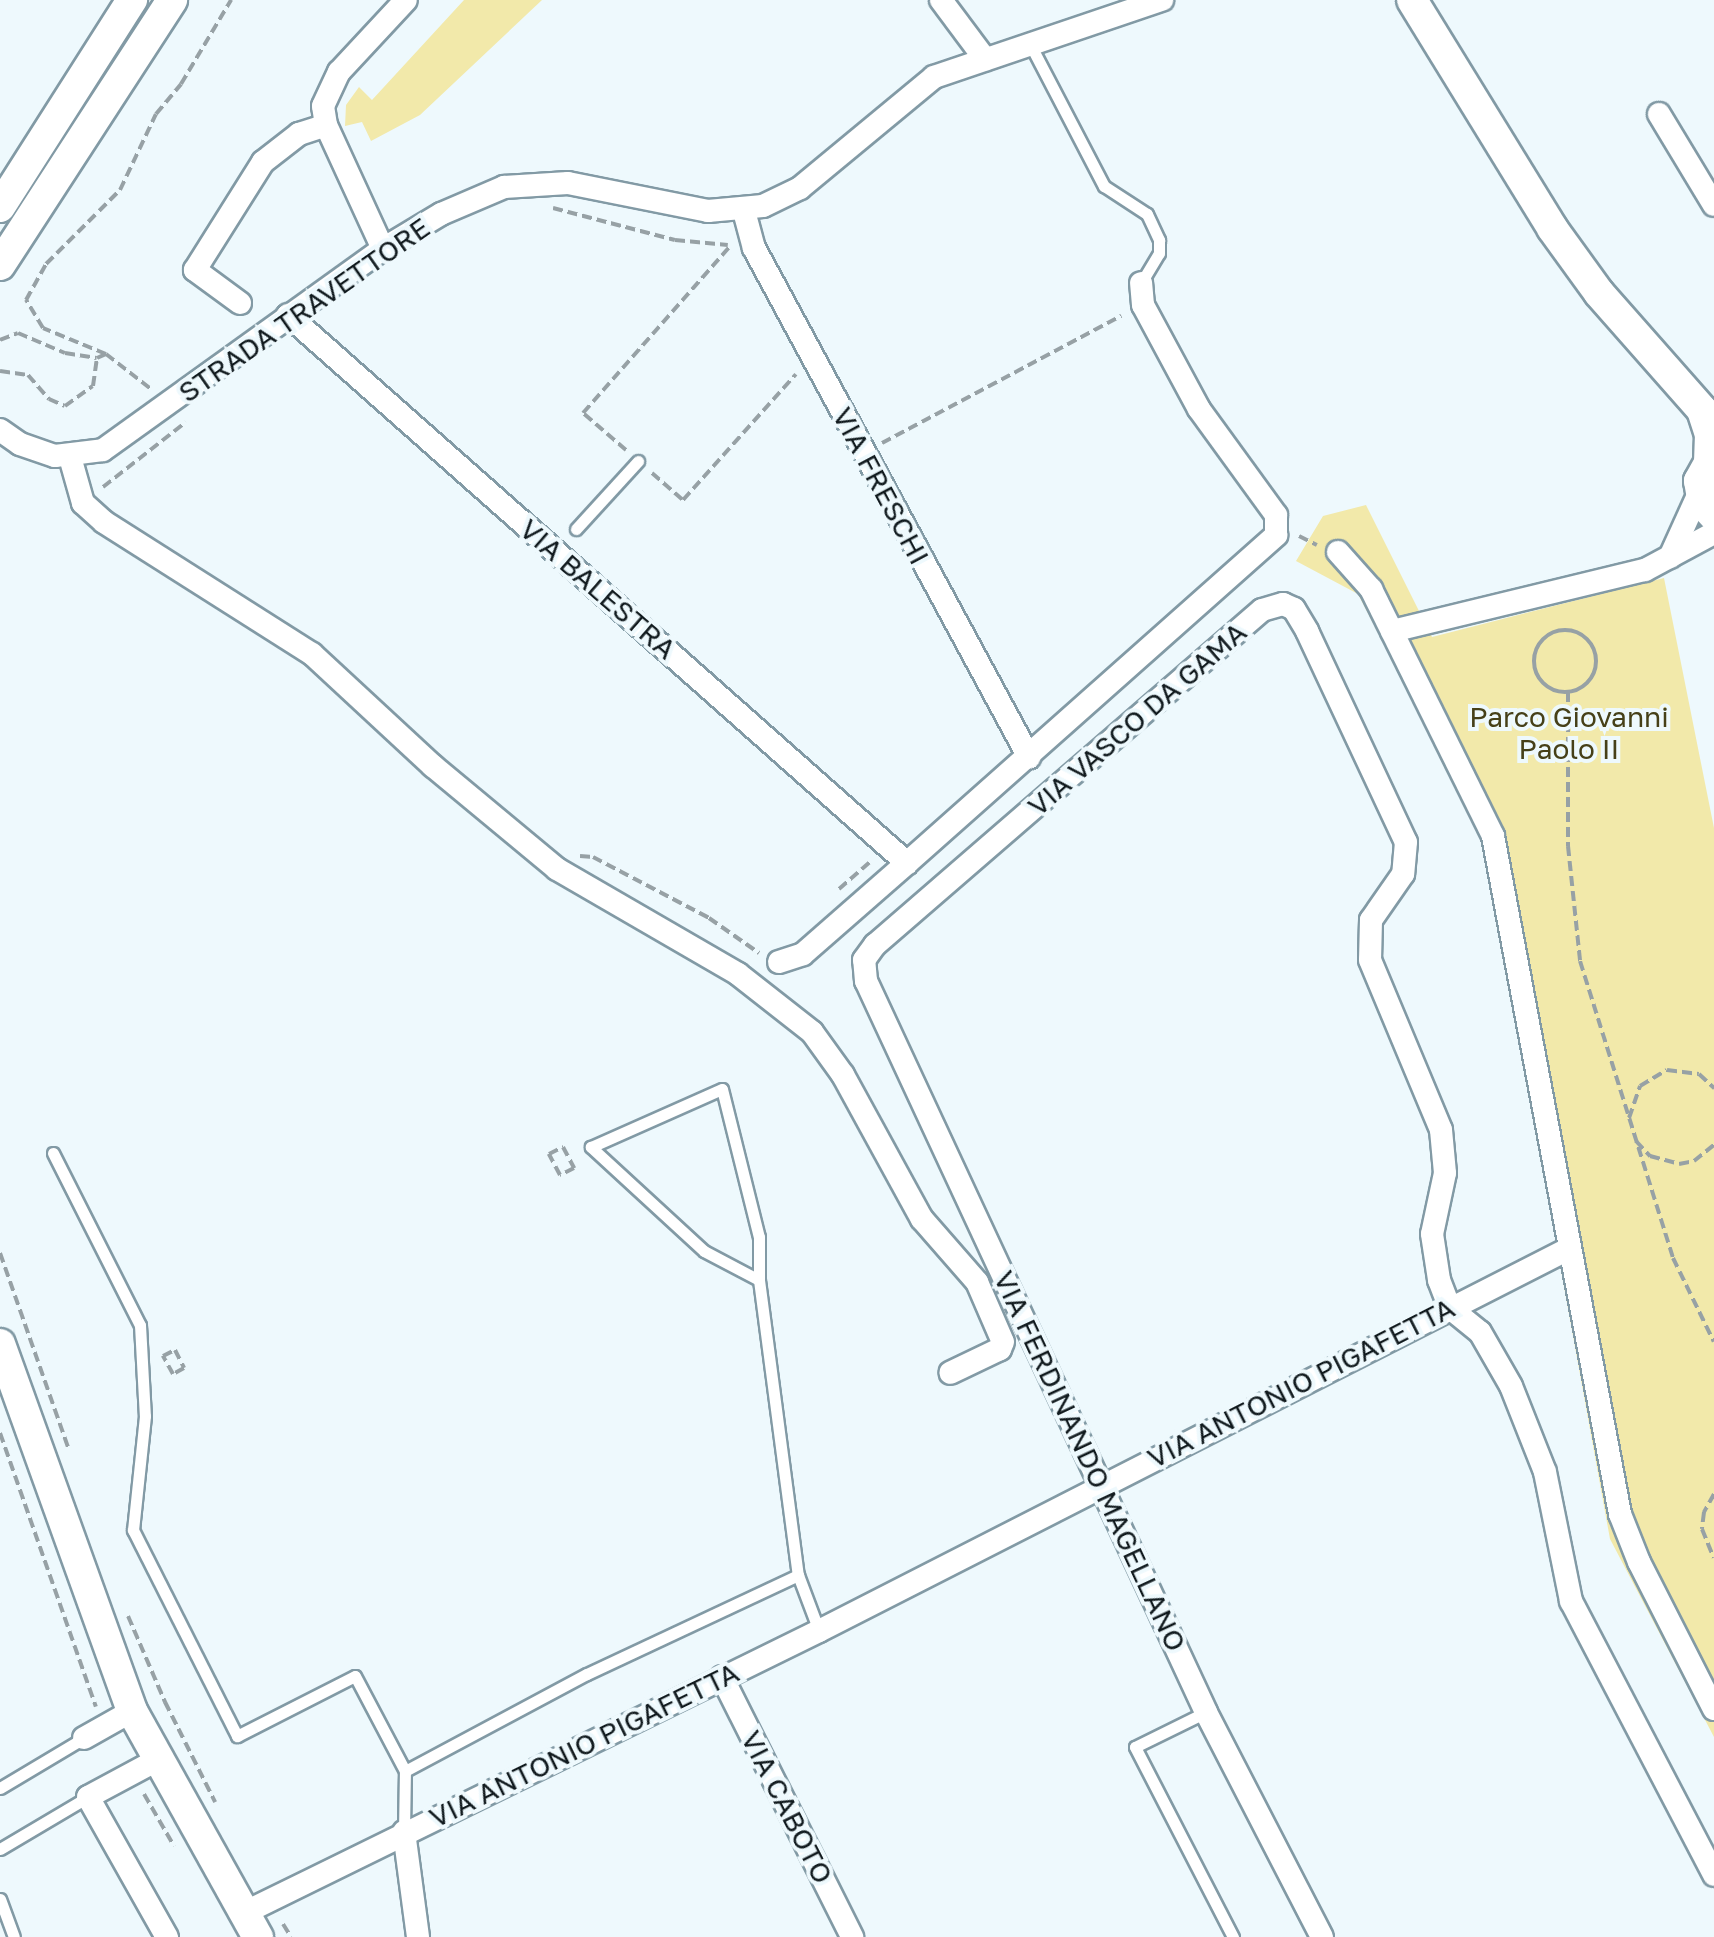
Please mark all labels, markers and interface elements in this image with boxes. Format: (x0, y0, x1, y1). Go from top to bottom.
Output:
street label: STRADA TRAVETTORE (172, 211, 436, 409)
street label: VIA FRESCHI (826, 402, 936, 570)
street label: VIA BALESTRA (513, 512, 683, 666)
street label: VIA VASCO DA GAMA (1021, 615, 1253, 823)
park label: Parco Giovanni Paolo II (1469, 700, 1669, 766)
street label: VIA FERDINANDO MAGELLANO (987, 1266, 1193, 1656)
street label: VIA ANTONIO PIGAFETTA (1142, 1291, 1460, 1475)
street label: VIA ANTONIO PIGAFETTA (424, 1655, 744, 1835)
street label: VIA CABOTO (734, 1725, 840, 1889)

